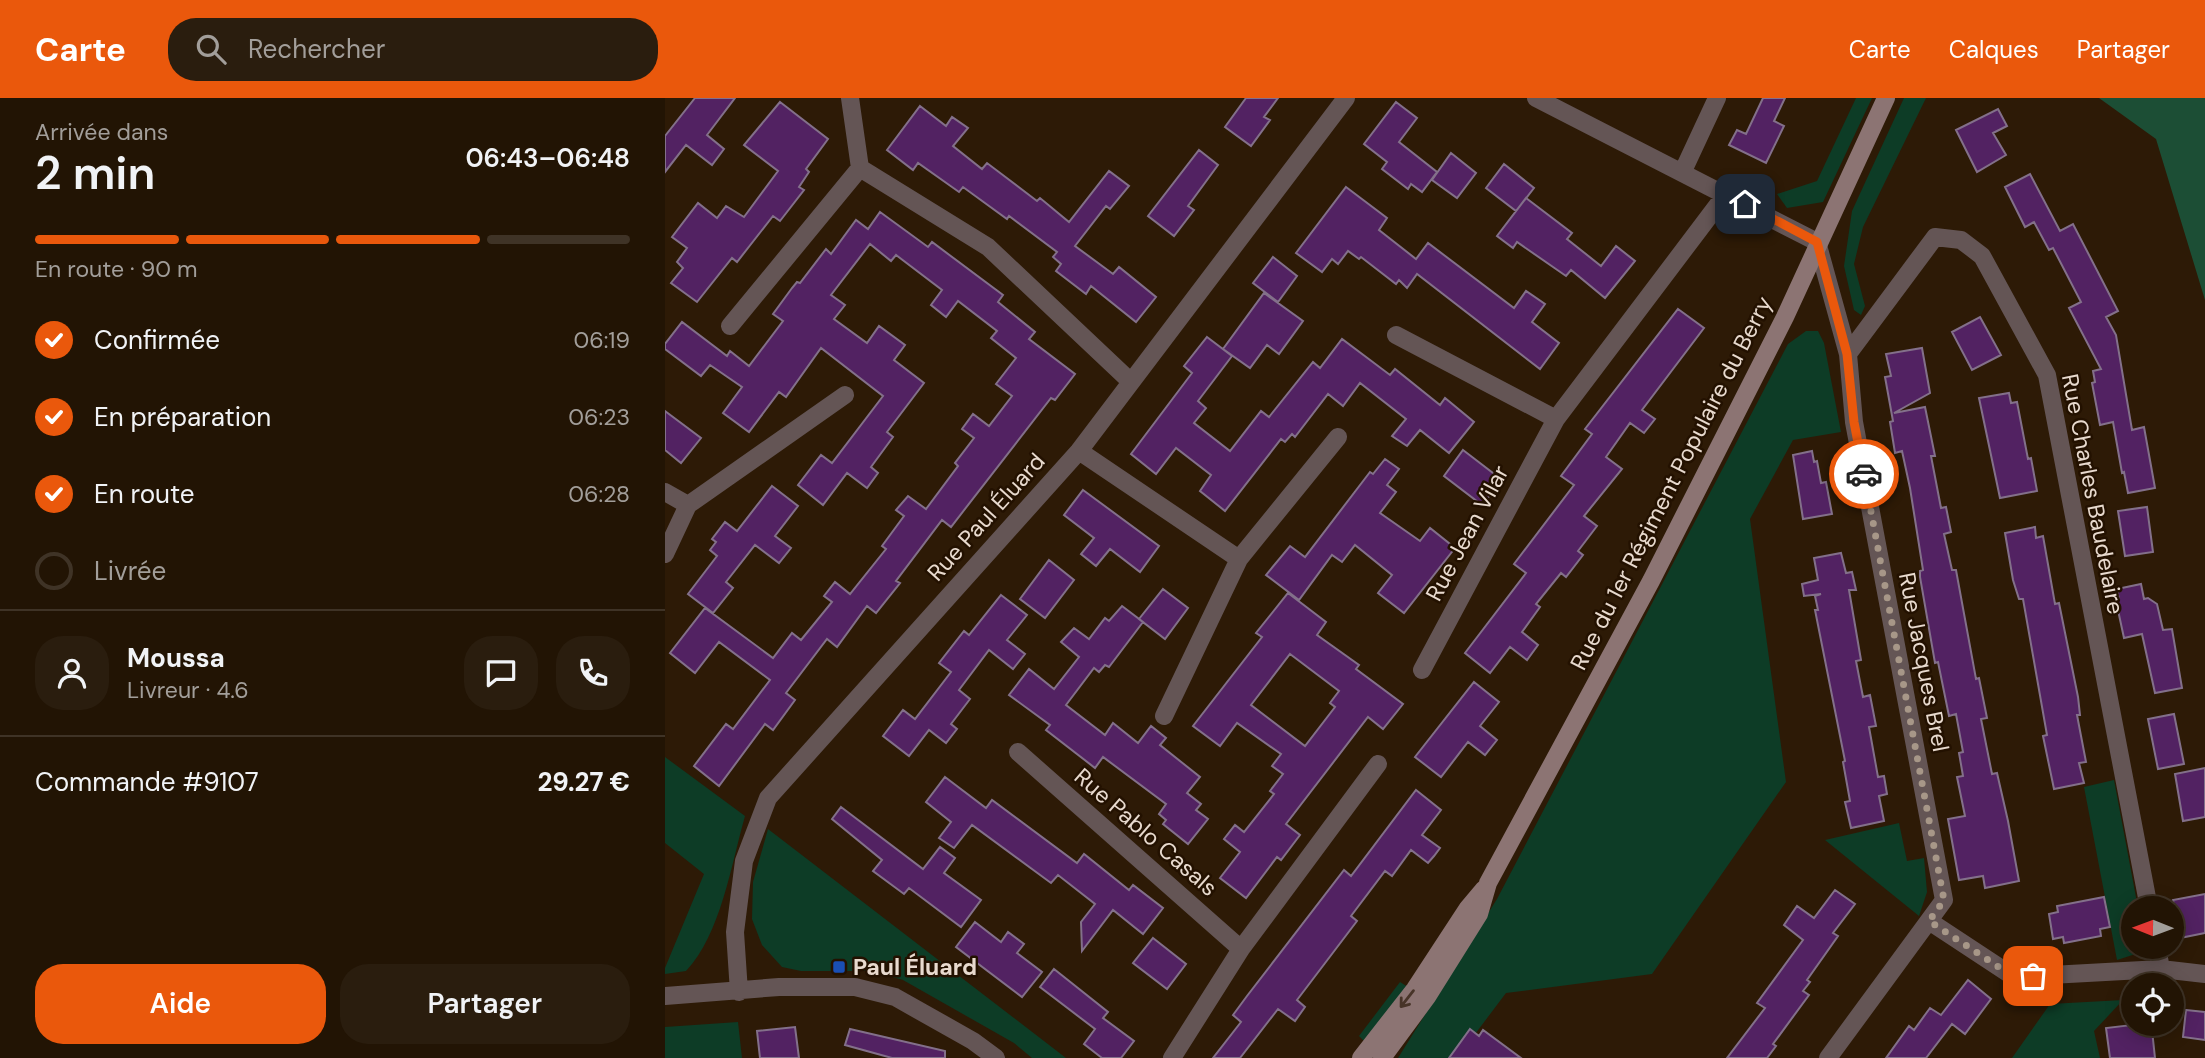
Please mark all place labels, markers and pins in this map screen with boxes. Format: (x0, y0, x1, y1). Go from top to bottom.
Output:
pin (1715, 174, 1775, 234)
pin (2003, 946, 2063, 1006)
place label: Paul Éluard (853, 952, 977, 982)
marker: Paul Éluard (831, 959, 847, 975)

